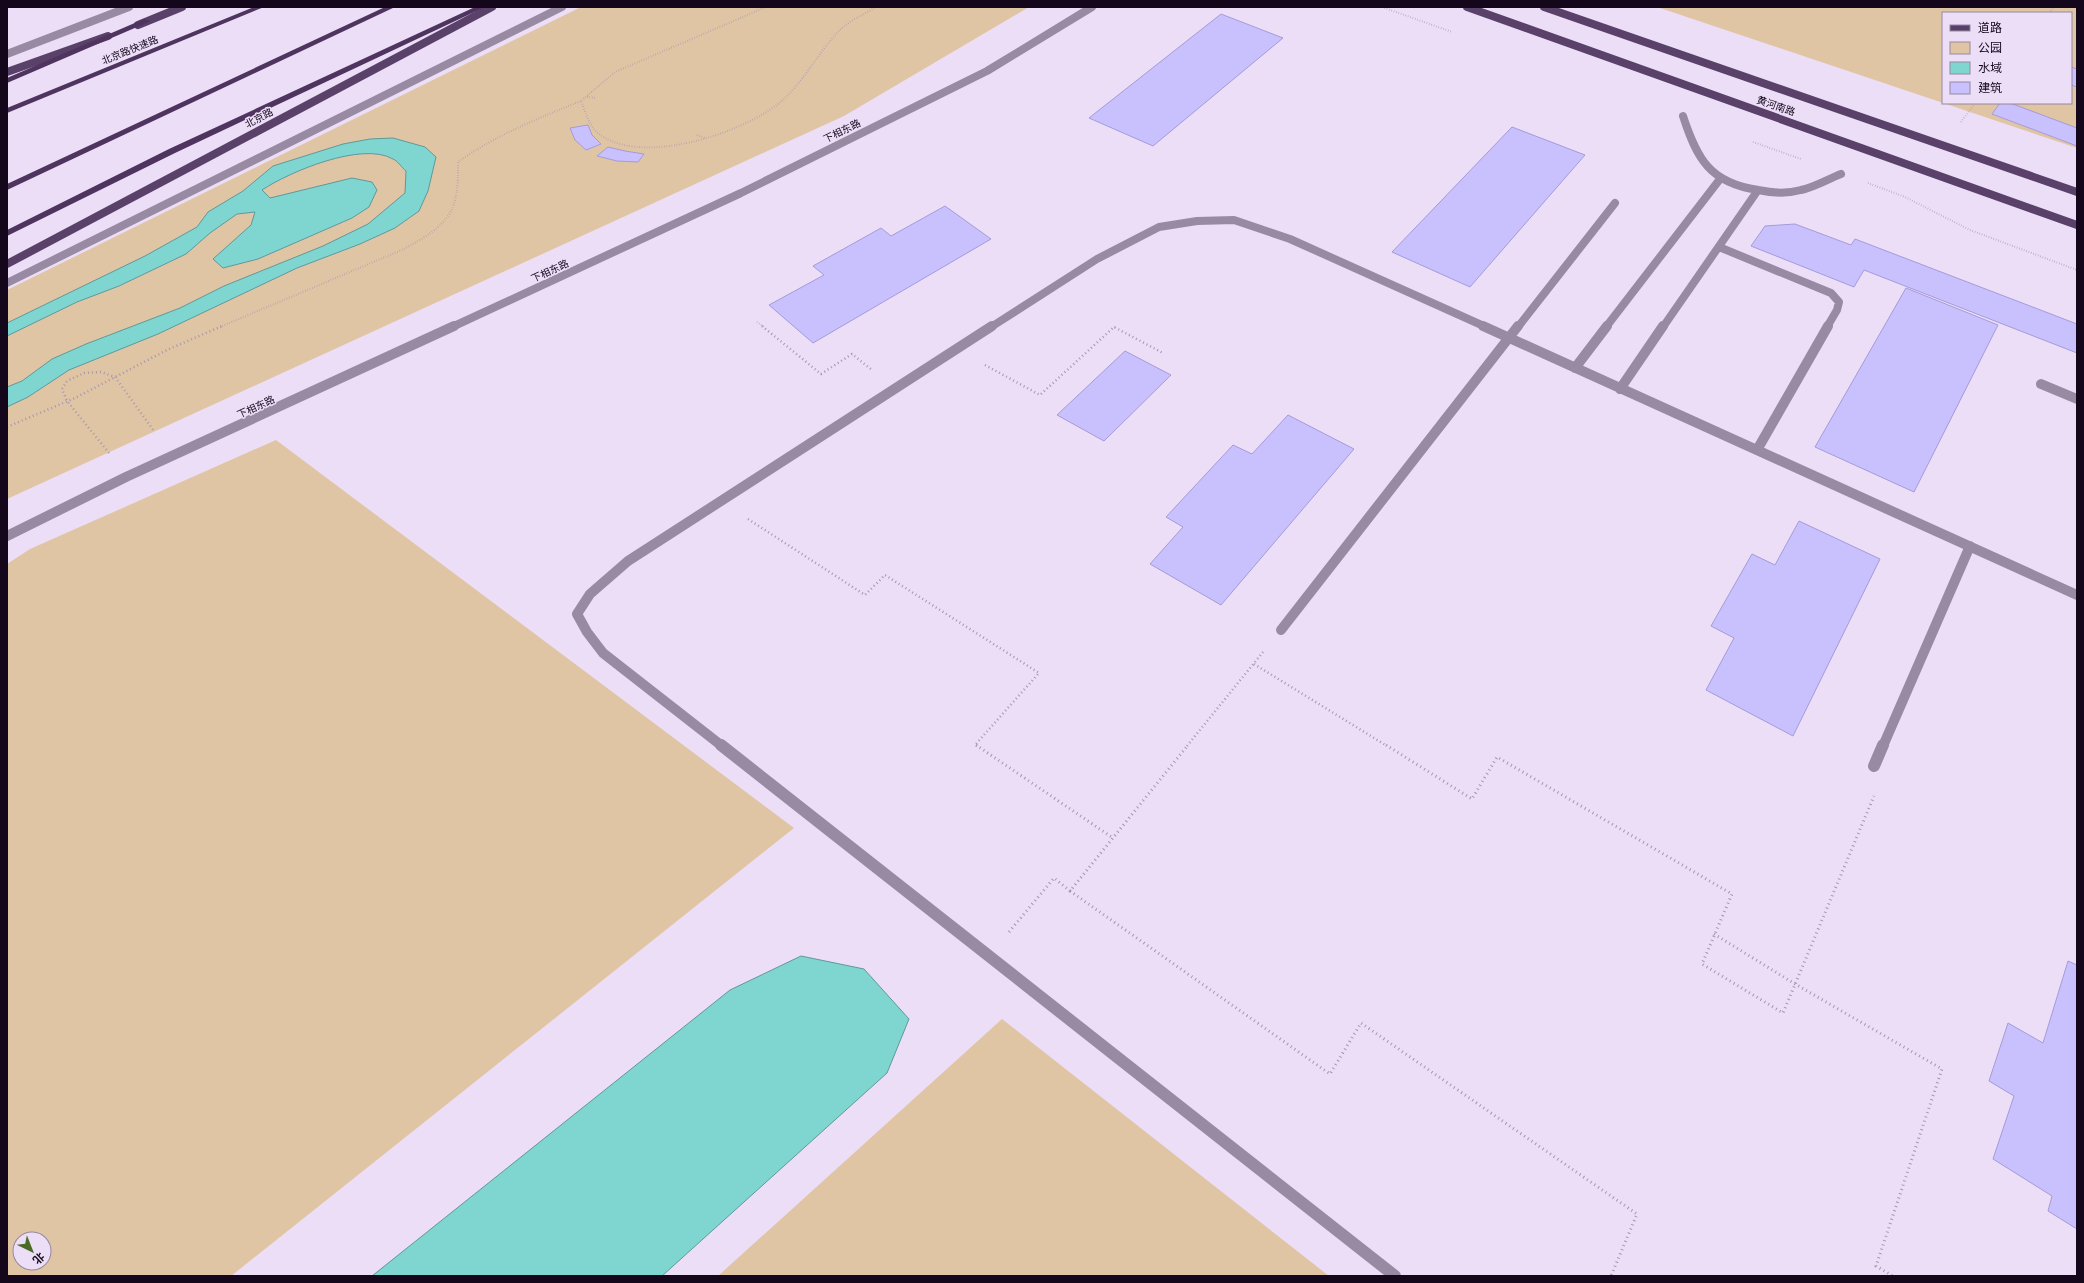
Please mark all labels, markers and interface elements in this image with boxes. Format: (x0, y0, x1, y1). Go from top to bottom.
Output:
legend (1942, 12, 2072, 104)
text: 道路 (1978, 21, 2002, 35)
street label: 北京路快速路 (100, 34, 160, 66)
text: 公园 (1978, 41, 2002, 55)
text: 水域 (1978, 61, 2002, 75)
text: 建筑 (1978, 81, 2002, 95)
street label: 黄河南路 (1755, 94, 1797, 118)
street label: 北京路 (243, 106, 275, 130)
street label: 下相东路 (822, 117, 862, 145)
street label: 下相东路 (530, 258, 570, 284)
street label: 下相东路 (236, 394, 276, 420)
north arrow (12, 1231, 52, 1271)
text: 北 (30, 1249, 47, 1266)

